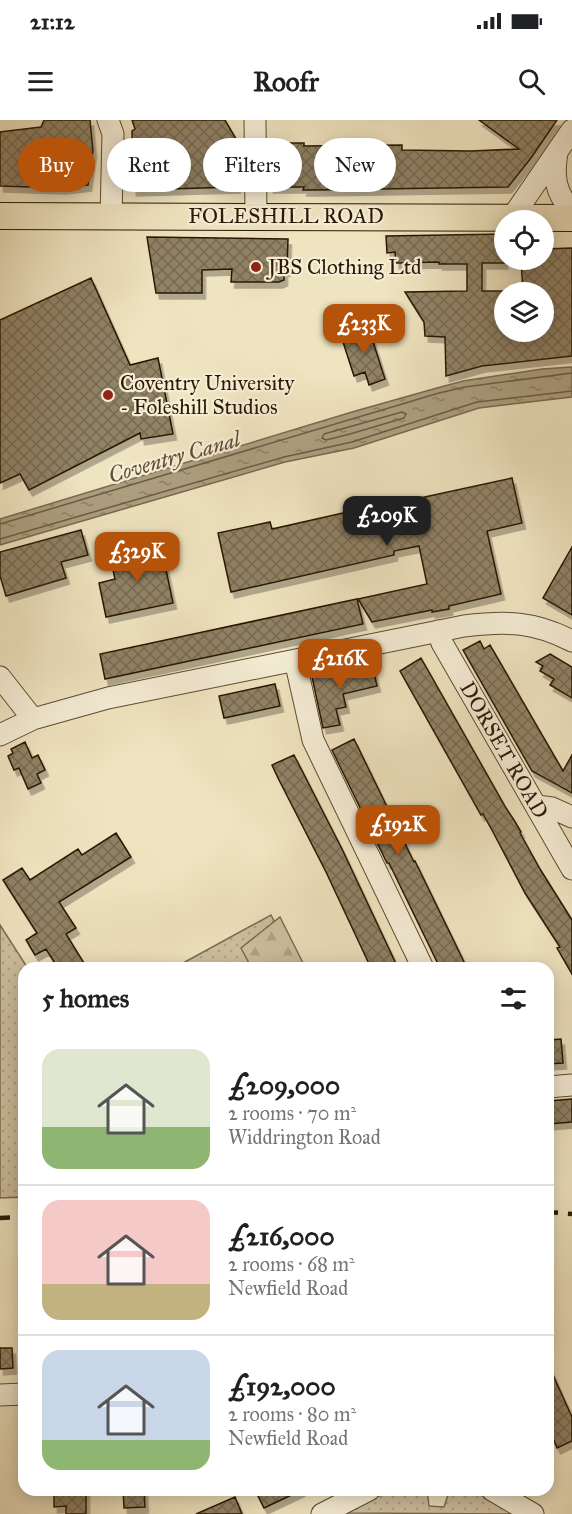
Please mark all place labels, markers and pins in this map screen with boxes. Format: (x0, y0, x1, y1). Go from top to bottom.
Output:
place label: JBS Clothing Ltd (266, 254, 422, 280)
marker: JBS Clothing Ltd (249, 260, 263, 274)
pin: £233K (322, 304, 406, 355)
place label: Coventry University - Foleshill Studios (120, 370, 296, 420)
marker: Coventry University - Foleshill Studios (101, 388, 115, 402)
pin: £209K (345, 496, 429, 547)
pin: £329K (95, 532, 179, 583)
pin: £216K (298, 639, 382, 690)
pin: £192K (356, 805, 440, 856)

